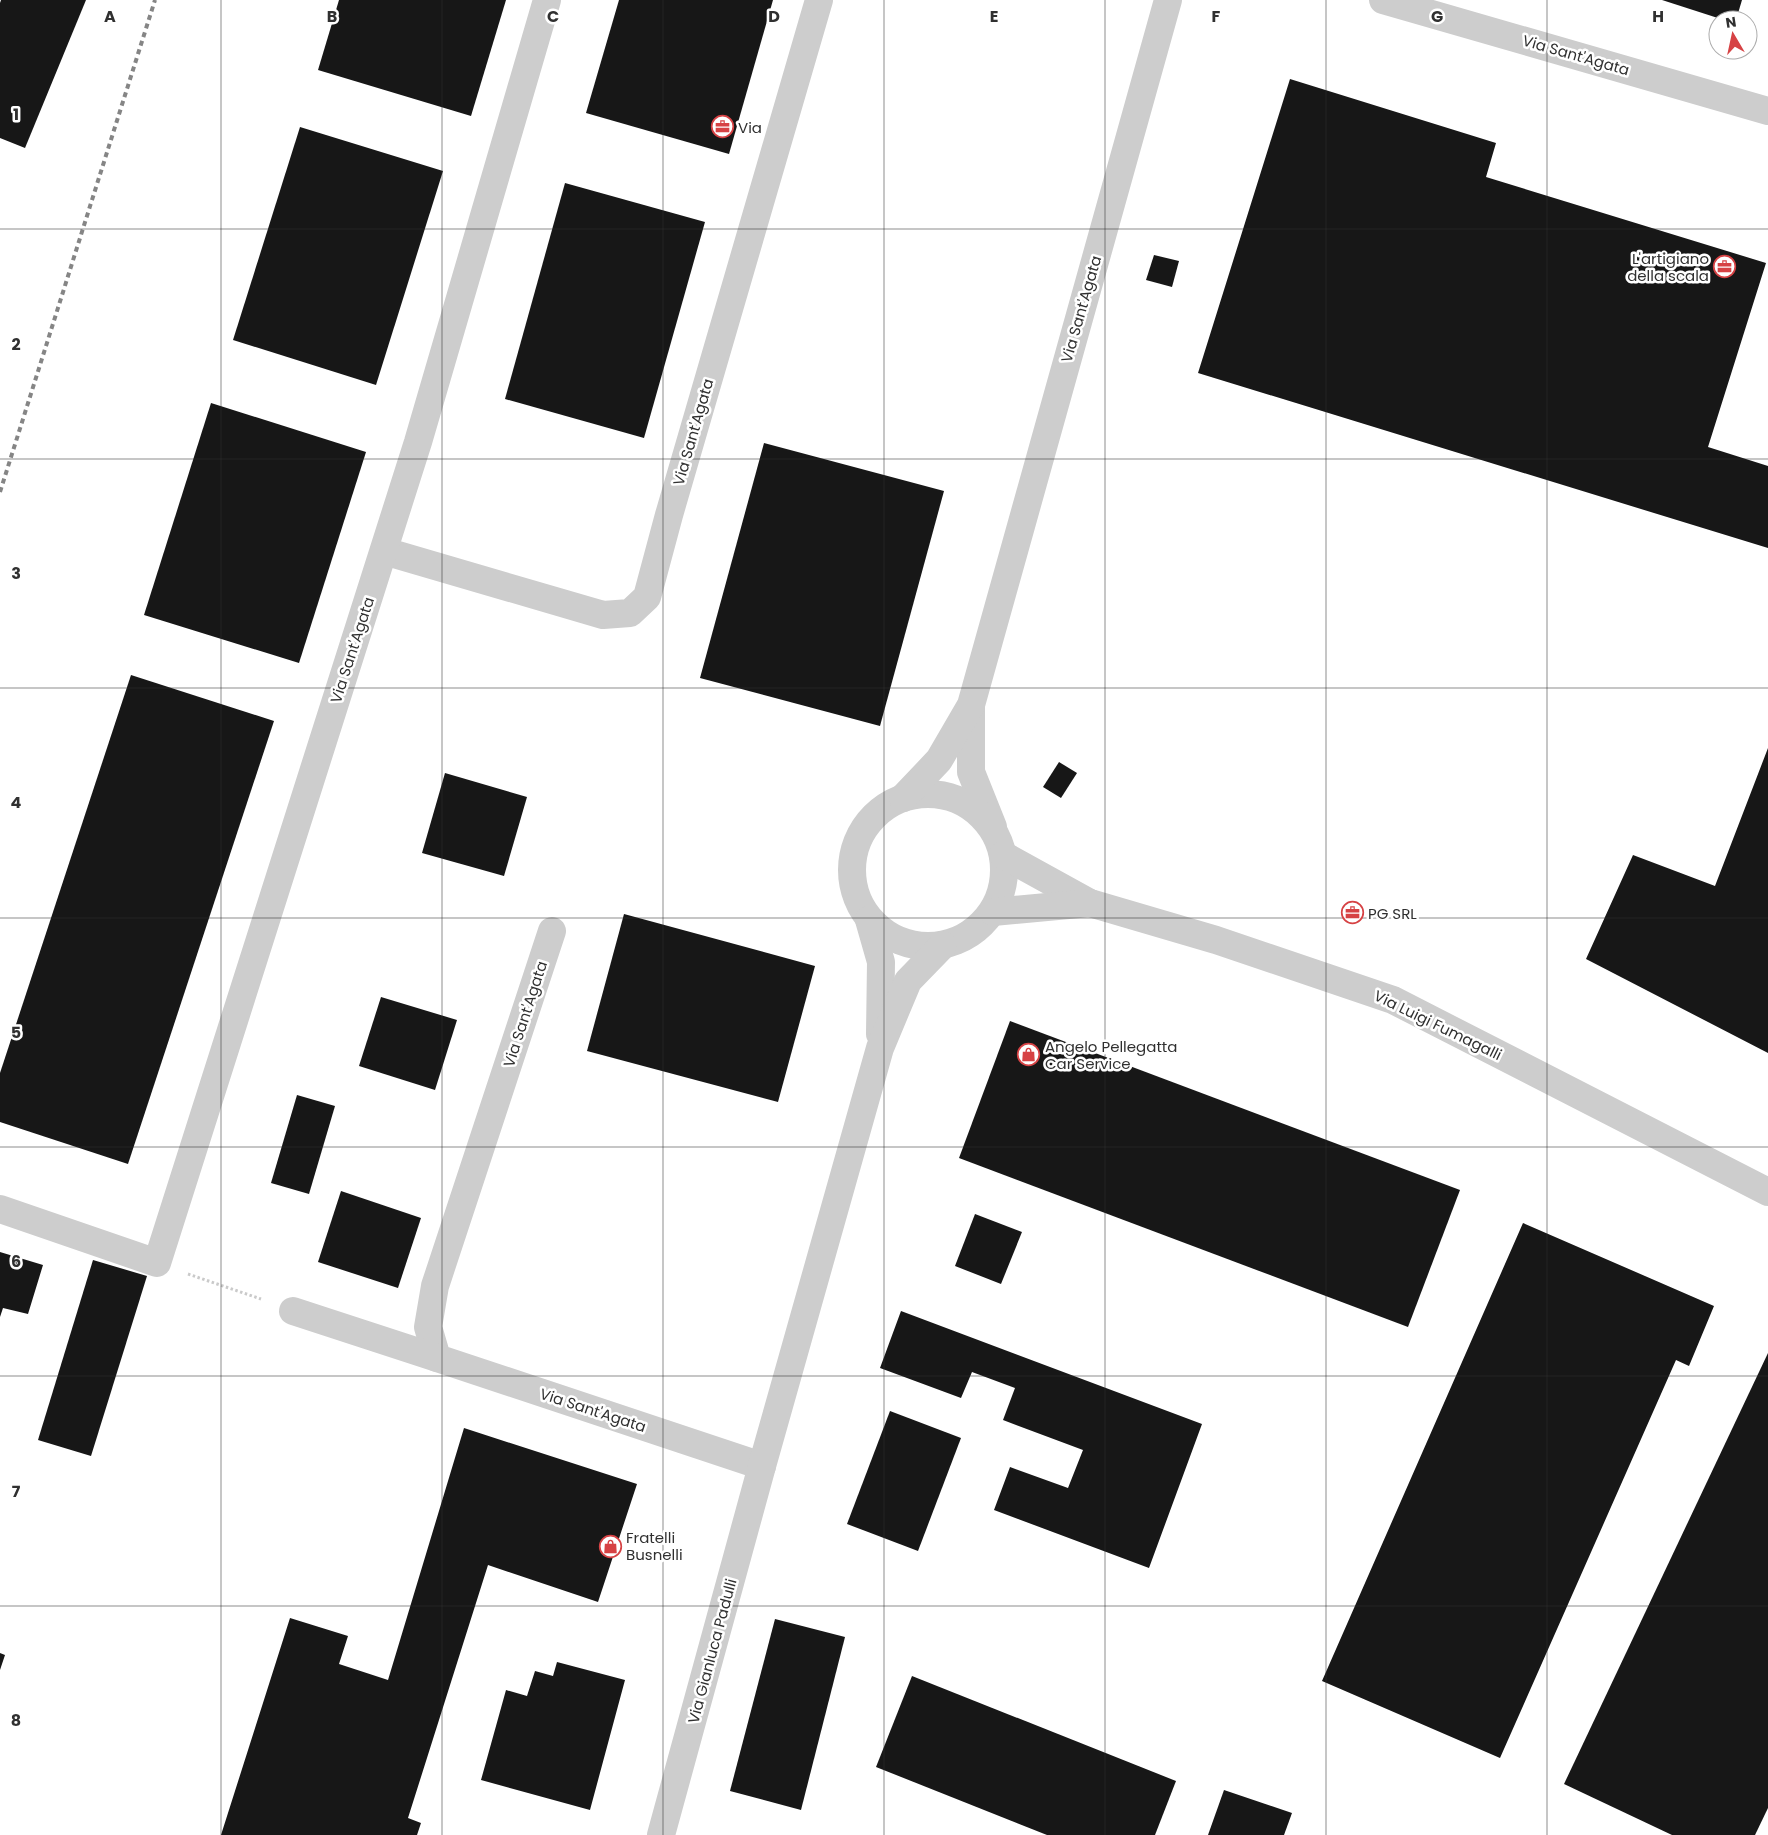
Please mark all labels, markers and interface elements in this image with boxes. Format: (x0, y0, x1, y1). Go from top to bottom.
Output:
text: A (104, 5, 116, 28)
text: B (327, 5, 337, 28)
text: C (547, 5, 559, 28)
text: D (768, 5, 780, 28)
text: E (990, 5, 998, 28)
text: F (1212, 5, 1221, 28)
text: G (1431, 5, 1443, 28)
text: H (1652, 5, 1664, 28)
north arrow (1708, 10, 1758, 60)
text: N (1724, 11, 1738, 33)
street label: Via Sant'Agata (1520, 30, 1632, 80)
text: 1 (13, 103, 19, 126)
office icon: Via (710, 115, 734, 139)
place label: Via (738, 117, 762, 138)
place label: L'artigiano della scala (1627, 248, 1709, 286)
street label: Via Sant'Agata (1056, 253, 1106, 365)
office icon: L'artigiano della scala (1713, 255, 1737, 279)
text: 2 (11, 333, 21, 356)
street label: Via Sant'Agata (668, 376, 718, 488)
text: 3 (11, 562, 21, 585)
street label: Via Sant'Agata (325, 594, 379, 706)
text: 4 (11, 791, 22, 814)
office icon: PG SRL (1340, 901, 1364, 925)
place label: PG SRL (1368, 903, 1417, 924)
street label: Via Sant'Agata (498, 958, 552, 1070)
street label: Via Luigi Fumagalli (1371, 985, 1505, 1065)
text: 5 (11, 1021, 21, 1044)
place label: Angelo Pellegatta Car Service (1045, 1036, 1177, 1074)
shop icon: Angelo Pellegatta Car Service (1017, 1043, 1041, 1067)
text: 6 (11, 1250, 21, 1273)
street label: Via Sant'Agata (537, 1383, 649, 1437)
text: 7 (12, 1480, 21, 1503)
place label: Fratelli Busnelli (626, 1527, 683, 1565)
shop icon: Fratelli Busnelli (598, 1534, 622, 1558)
street label: Via Gianluca Padulli (683, 1576, 741, 1726)
text: 8 (11, 1709, 21, 1732)

